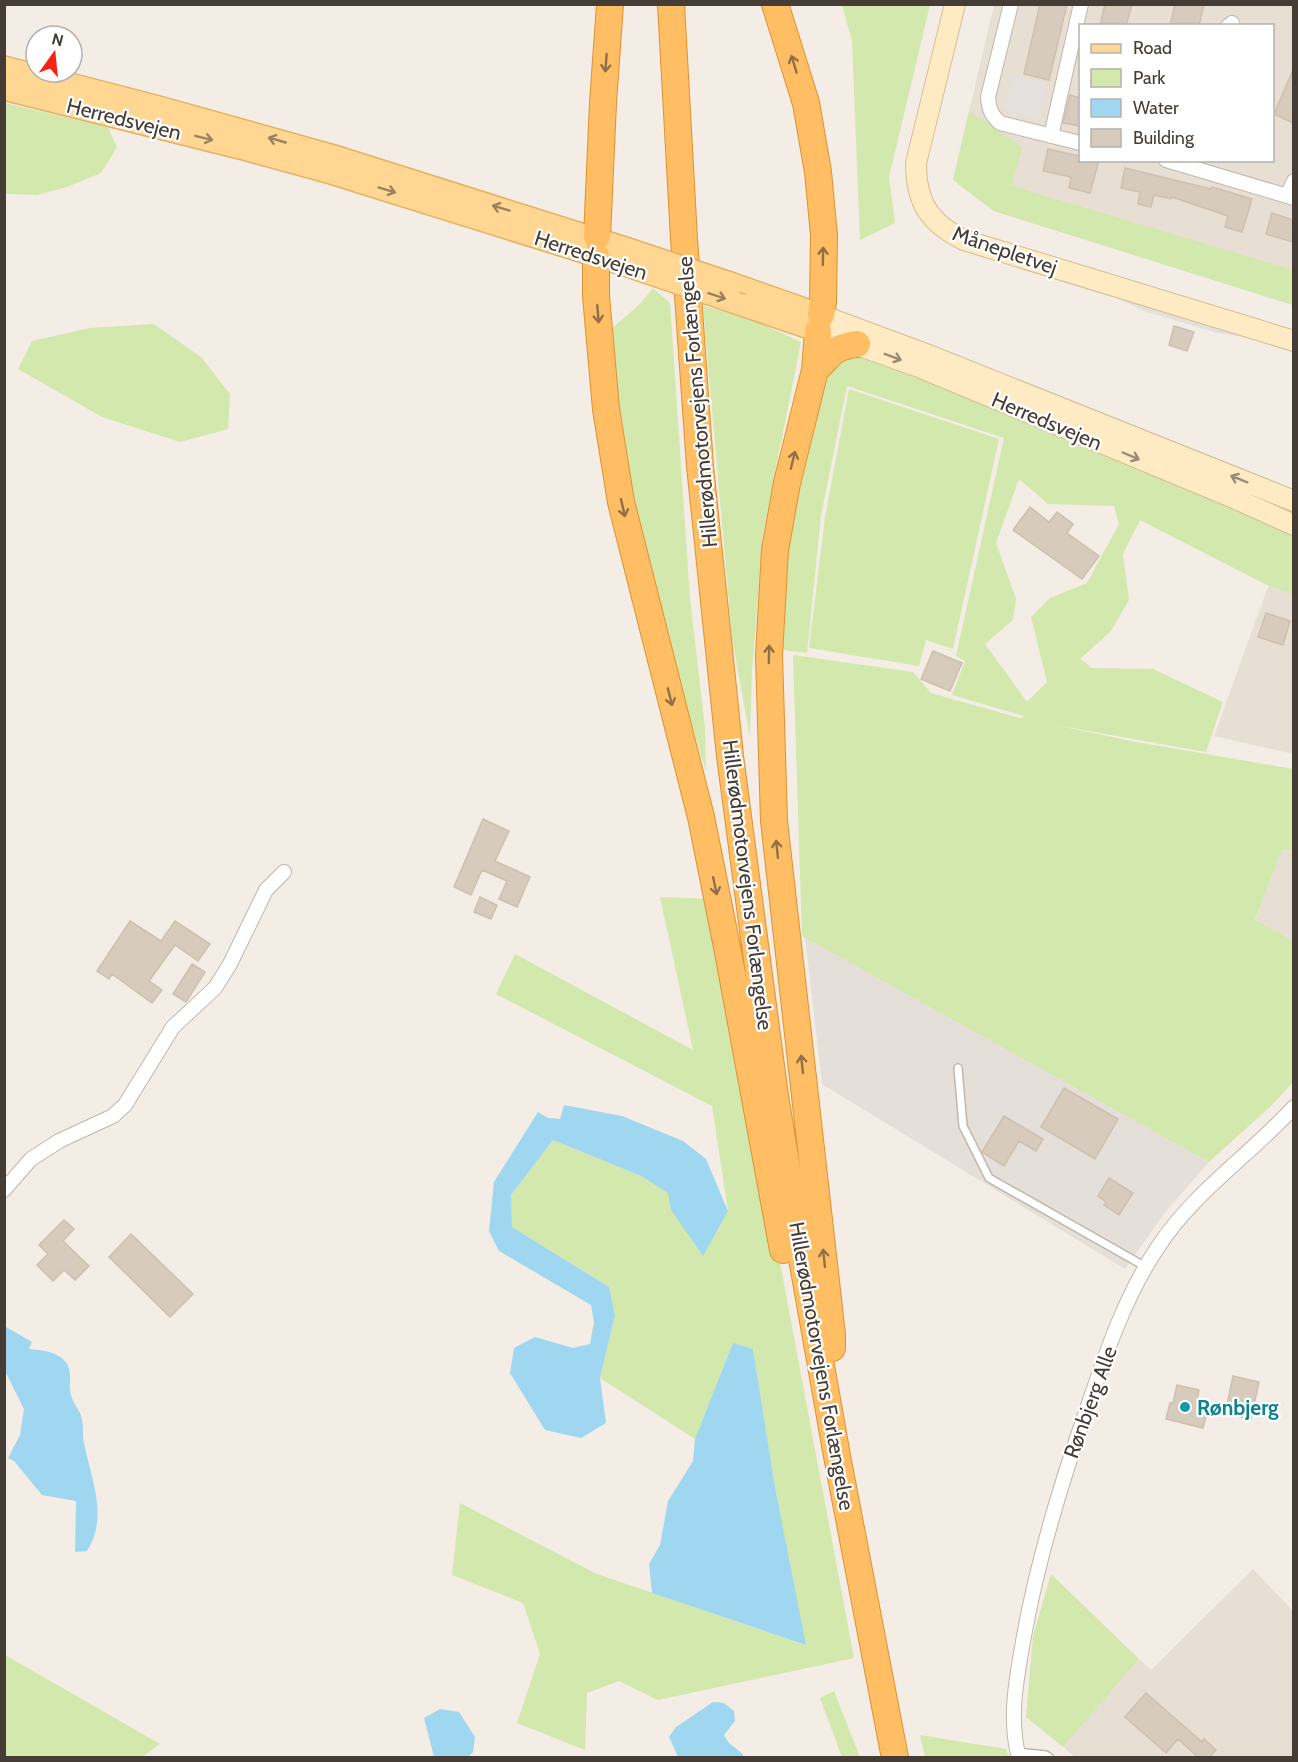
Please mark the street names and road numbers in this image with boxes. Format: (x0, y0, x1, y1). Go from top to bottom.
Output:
street label: Herredsvejen (64, 93, 184, 146)
street label: Månepletvej (949, 220, 1061, 281)
street label: Herredsvejen (531, 225, 651, 286)
street label: Hillerødmotorvejens Forlængelse (672, 255, 723, 549)
street label: Herredsvejen (988, 387, 1106, 456)
street label: Hillerødmotorvejens Forlængelse (717, 738, 778, 1032)
street label: Hillerødmotorvejens Forlængelse (783, 1220, 860, 1513)
street label: Rønbjerg Alle (1058, 1342, 1123, 1462)

